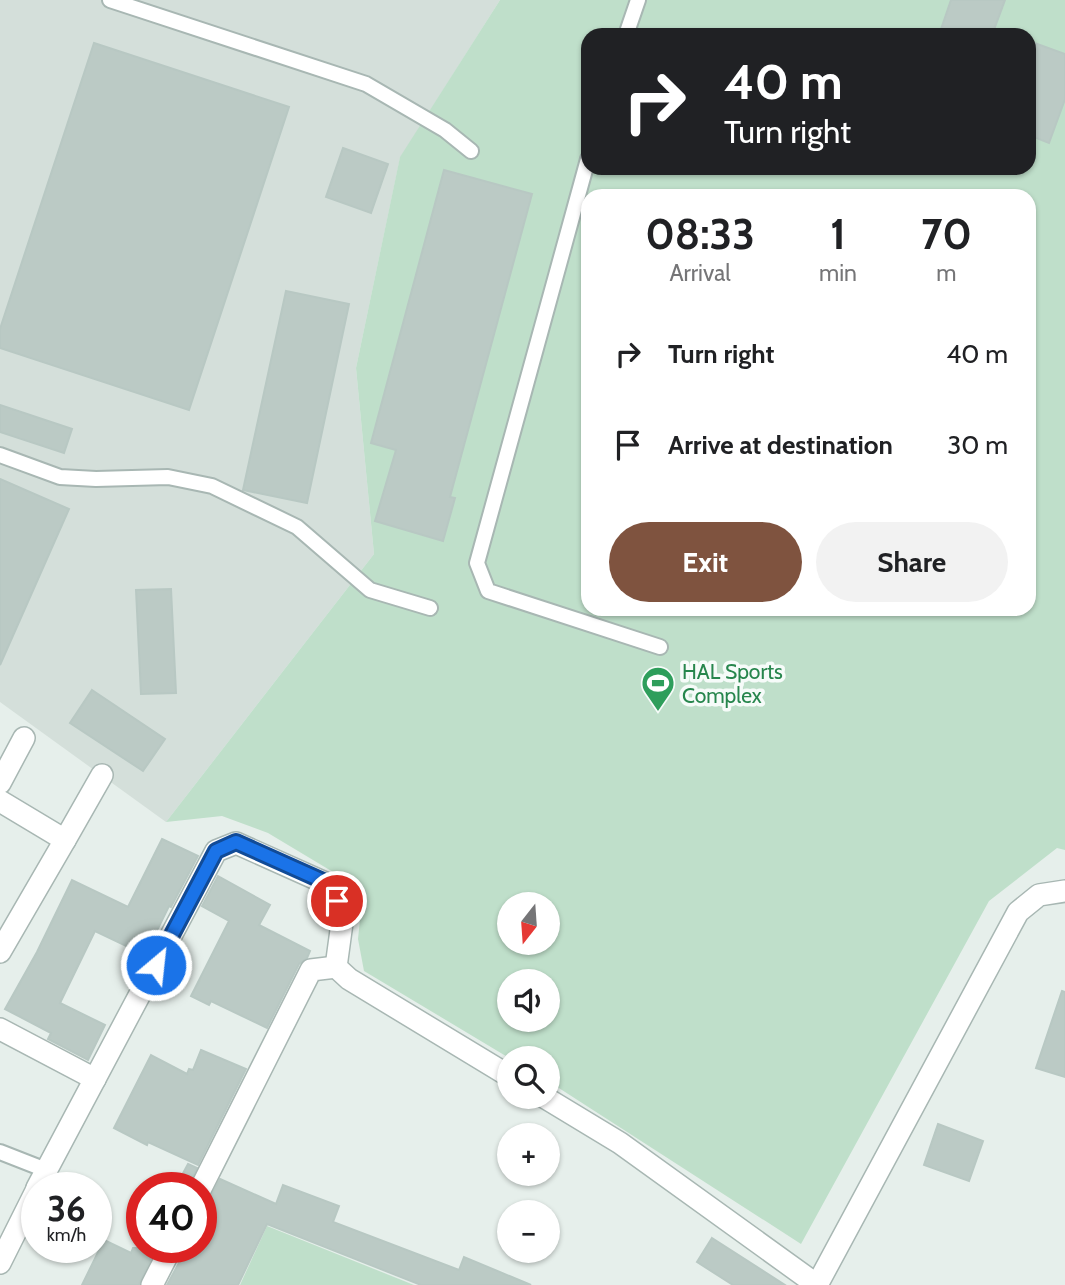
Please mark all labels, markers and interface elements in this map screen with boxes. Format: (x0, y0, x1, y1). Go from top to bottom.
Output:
text: 40 m (724, 52, 843, 111)
icon: right (609, 56, 700, 147)
text: Turn right (724, 112, 851, 151)
text: 08:33 (645, 208, 755, 260)
text: 1 (830, 208, 846, 260)
text: 70 (921, 208, 972, 260)
text: Arrival (669, 259, 731, 287)
text: min (819, 259, 857, 287)
text: m (936, 259, 957, 287)
icon: right (609, 335, 647, 373)
text: Turn right (668, 338, 774, 370)
text: 40 m (946, 338, 1008, 370)
icon: arrive (609, 426, 647, 464)
text: Arrive at destination (668, 429, 893, 461)
text: 30 m (947, 429, 1008, 461)
button: Exit (609, 522, 802, 602)
button: Share (816, 522, 1008, 602)
place label: HAL Sports Complex (682, 659, 783, 708)
sports icon: HAL Sports Complex (639, 664, 677, 713)
pin (307, 871, 367, 931)
icon: arrive (318, 882, 356, 920)
north arrow (497, 892, 560, 956)
map controls (497, 892, 560, 1263)
position arrow (119, 928, 193, 1002)
button: sound (497, 969, 560, 1032)
button: search (497, 1046, 560, 1109)
button: + (497, 1123, 560, 1186)
speed limit sign: 40 (126, 1172, 217, 1263)
text: 36 (47, 1187, 86, 1230)
button: − (497, 1200, 560, 1263)
text: km/h (47, 1224, 86, 1246)

